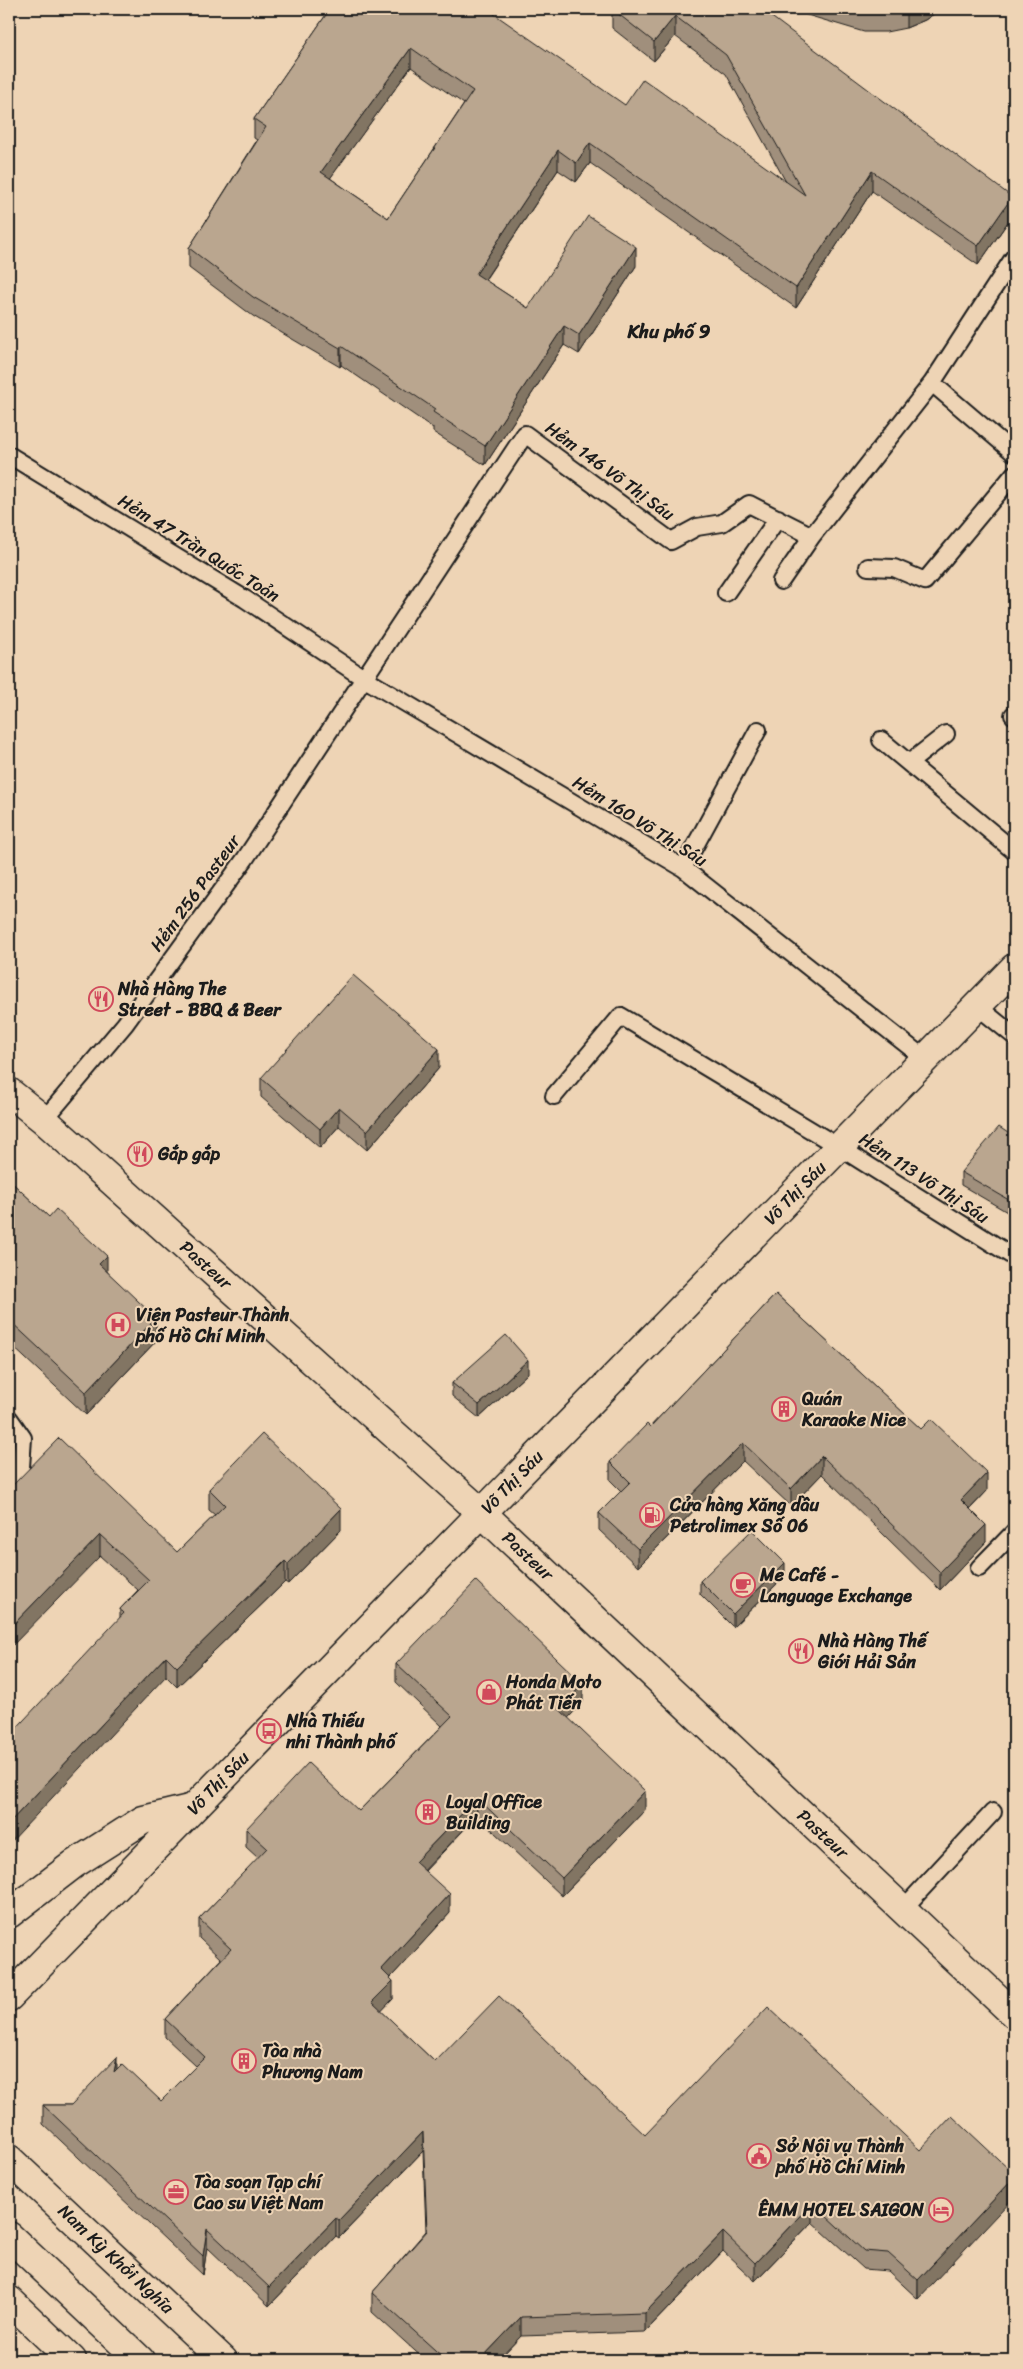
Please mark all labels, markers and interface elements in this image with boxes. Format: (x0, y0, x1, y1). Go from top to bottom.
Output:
district label: Khu phố 9 (627, 315, 711, 348)
street label: Hẻm 146 Võ Thị Sáu (538, 413, 682, 529)
street label: Hẻm 47 Trần Quốc Toản (112, 485, 287, 611)
street label: Hẻm 160 Võ Thị Sáu (566, 767, 714, 876)
street label: Hẻm 256 Pasteur (141, 826, 250, 959)
place label: Nhà Hàng The Street - BBQ & Beer (117, 973, 282, 1026)
restaurant icon: Nhà Hàng The Street - BBQ & Beer (88, 986, 114, 1012)
street label: Hẻm 113 Võ Thị Sáu (852, 1124, 996, 1233)
place label: Gắp gắp (157, 1138, 221, 1170)
restaurant icon: Gắp gắp (127, 1141, 153, 1167)
street label: Võ Thị Sáu (756, 1153, 835, 1233)
street label: Pasteur (172, 1232, 241, 1299)
place label: Viện Pasteur Thành phố Hồ Chí Minh (135, 1299, 290, 1352)
hospital icon: Viện Pasteur Thành phố Hồ Chí Minh (105, 1312, 131, 1338)
place label: Quán Karaoke Nice (801, 1383, 906, 1436)
building icon: Quán Karaoke Nice (771, 1396, 797, 1422)
street label: Võ Thị Sáu (473, 1442, 552, 1522)
place label: Cửa hàng Xăng dầu Petrolimex Số 06 (669, 1489, 820, 1542)
fuel station icon: Cửa hàng Xăng dầu Petrolimex Số 06 (639, 1502, 665, 1528)
street label: Pasteur (494, 1523, 563, 1590)
place label: Me Café - Language Exchange (759, 1559, 912, 1612)
cafe icon: Me Café - Language Exchange (730, 1572, 756, 1598)
place label: Nhà Hàng Thế Giới Hải Sản (817, 1625, 929, 1678)
restaurant icon: Nhà Hàng Thế Giới Hải Sản (788, 1638, 814, 1664)
place label: Honda Moto Phát Tiến (505, 1666, 602, 1719)
shop icon: Honda Moto Phát Tiến (476, 1679, 502, 1705)
place label: Nhà Thiếu nhi Thành phố (285, 1705, 398, 1758)
bus stop icon: Nhà Thiếu nhi Thành phố (256, 1718, 282, 1744)
street label: Võ Thị Sáu (179, 1743, 258, 1823)
place label: Loyal Office Building (446, 1786, 542, 1839)
building icon: Loyal Office Building (415, 1799, 441, 1825)
street label: Pasteur (789, 1801, 858, 1868)
place label: Tòa nhà Phương Nam (262, 2035, 363, 2088)
building icon: Tòa nhà Phương Nam (231, 2048, 257, 2074)
place label: Sở Nội vụ Thành phố Hồ Chí Minh (775, 2130, 906, 2183)
public building icon: Sở Nội vụ Thành phố Hồ Chí Minh (746, 2143, 772, 2169)
place label: Tòa soạn Tạp chí Cao su Việt Nam (193, 2166, 324, 2219)
office icon: Tòa soạn Tạp chí Cao su Việt Nam (163, 2179, 189, 2205)
place label: ÊMM HOTEL SAIGON (758, 2194, 924, 2226)
street label: Nam Kỳ Khởi Nghĩa (50, 2196, 183, 2323)
hotel icon: ÊMM HOTEL SAIGON (928, 2197, 954, 2223)

